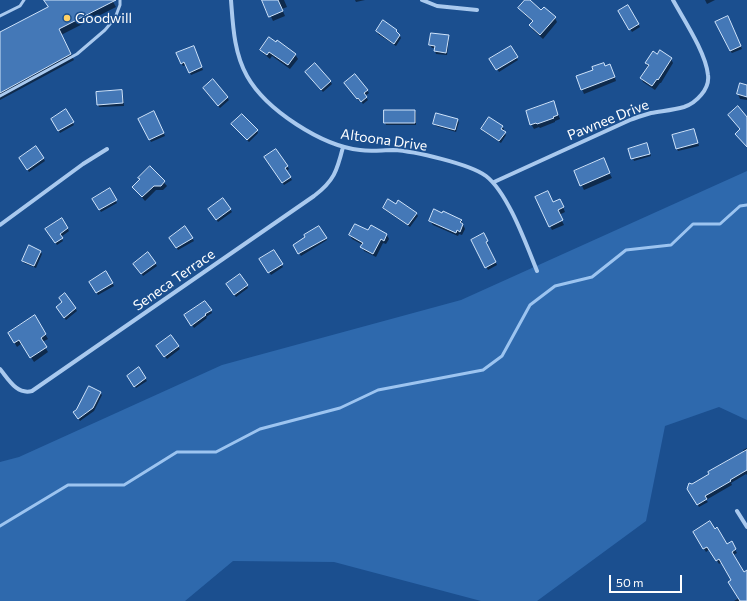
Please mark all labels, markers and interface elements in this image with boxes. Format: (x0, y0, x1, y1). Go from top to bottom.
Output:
place label: Goodwill (75, 10, 132, 26)
marker: Goodwill (62, 13, 72, 23)
street label: Pawnee Drive (565, 96, 651, 144)
street label: Altoona Drive (340, 126, 428, 154)
street label: Seneca Terrace (130, 246, 218, 314)
scale bar (611, 567, 684, 593)
text: 50 m (616, 575, 644, 589)

